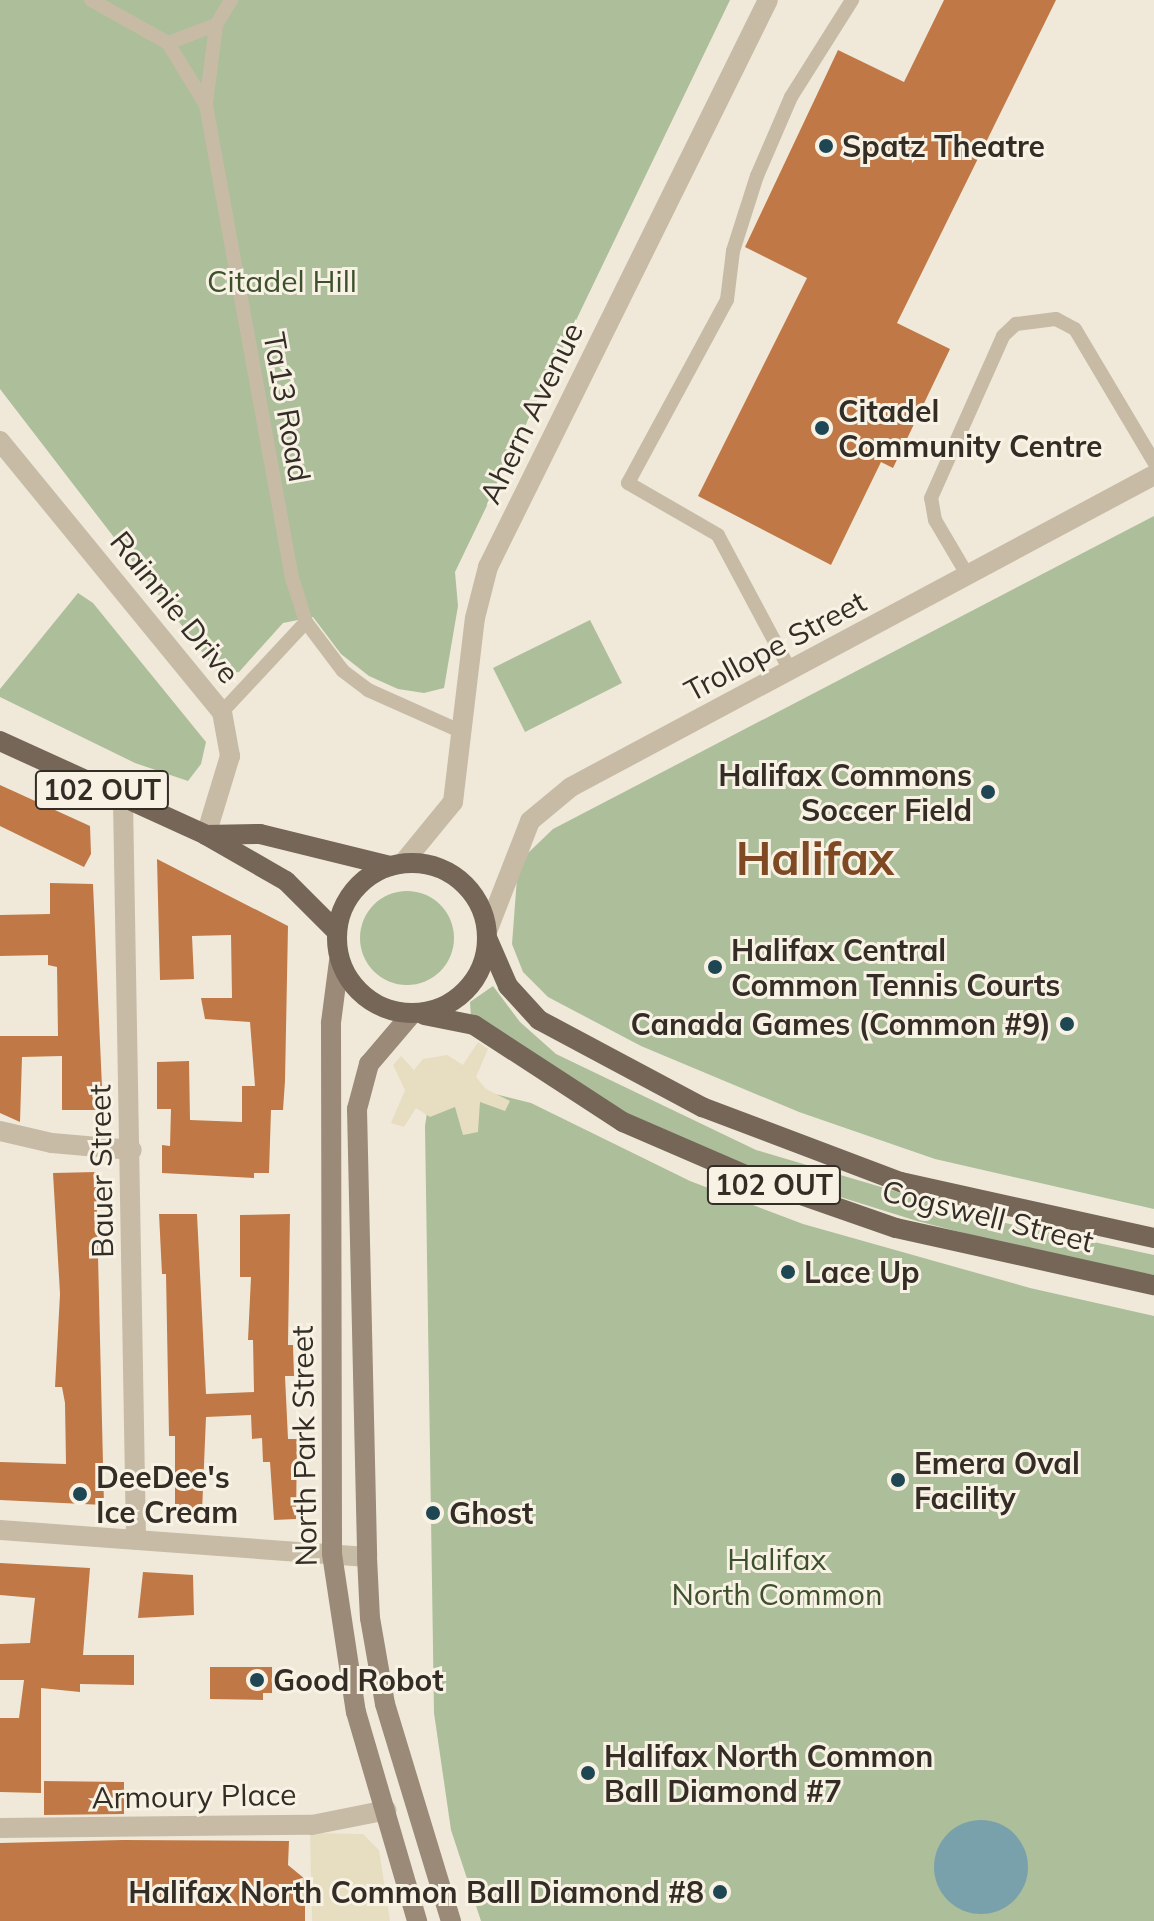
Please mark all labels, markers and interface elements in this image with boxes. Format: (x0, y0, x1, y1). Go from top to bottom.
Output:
place label: Spatz Theatre (842, 128, 1045, 164)
marker: Spatz Theatre (817, 137, 835, 155)
park label: Citadel Hill (207, 263, 357, 299)
street label: Ahern Avenue (472, 317, 590, 509)
street label: Ta13 Road (256, 329, 318, 485)
place label: Citadel Community Centre (838, 393, 1103, 464)
marker: Citadel Community Centre (813, 419, 831, 437)
street label: Rainnie Drive (103, 524, 247, 690)
street label: Trollope Street (678, 583, 872, 709)
place label: Halifax Commons Soccer Field (718, 757, 972, 828)
road number: 102 OUT (34, 766, 170, 814)
marker: Halifax Commons Soccer Field (979, 783, 997, 801)
district label: Halifax (736, 830, 894, 886)
place label: Halifax Central Common Tennis Courts (731, 932, 1060, 1002)
marker: Halifax Central Common Tennis Courts (706, 958, 724, 976)
place label: Canada Games (Common #9) (630, 1006, 1051, 1042)
marker: Canada Games (Common #9) (1058, 1015, 1076, 1033)
street label: Bauer Street (81, 1084, 121, 1258)
road number: 102 OUT (706, 1161, 842, 1209)
street label: Cogswell Street (879, 1172, 1097, 1260)
place label: Lace Up (804, 1254, 920, 1290)
marker: Lace Up (779, 1263, 797, 1281)
street label: North Park Street (284, 1325, 324, 1567)
place label: Emera Oval Facility (914, 1445, 1080, 1516)
place label: DeeDee's Ice Cream (96, 1459, 238, 1530)
marker: Emera Oval Facility (889, 1471, 907, 1489)
marker: DeeDee's Ice Cream (71, 1485, 89, 1503)
place label: Ghost (449, 1495, 533, 1531)
marker: Ghost (424, 1504, 442, 1522)
park label: Halifax North Common (671, 1541, 883, 1612)
place label: Good Robot (273, 1662, 444, 1698)
marker: Good Robot (248, 1671, 266, 1689)
place label: Halifax North Common Ball Diamond #7 (604, 1738, 933, 1808)
marker: Halifax North Common Ball Diamond #7 (579, 1764, 597, 1782)
street label: Armoury Place (91, 1776, 297, 1816)
place label: Halifax North Common Ball Diamond #8 (128, 1874, 704, 1910)
marker: Halifax North Common Ball Diamond #8 (711, 1883, 729, 1901)

